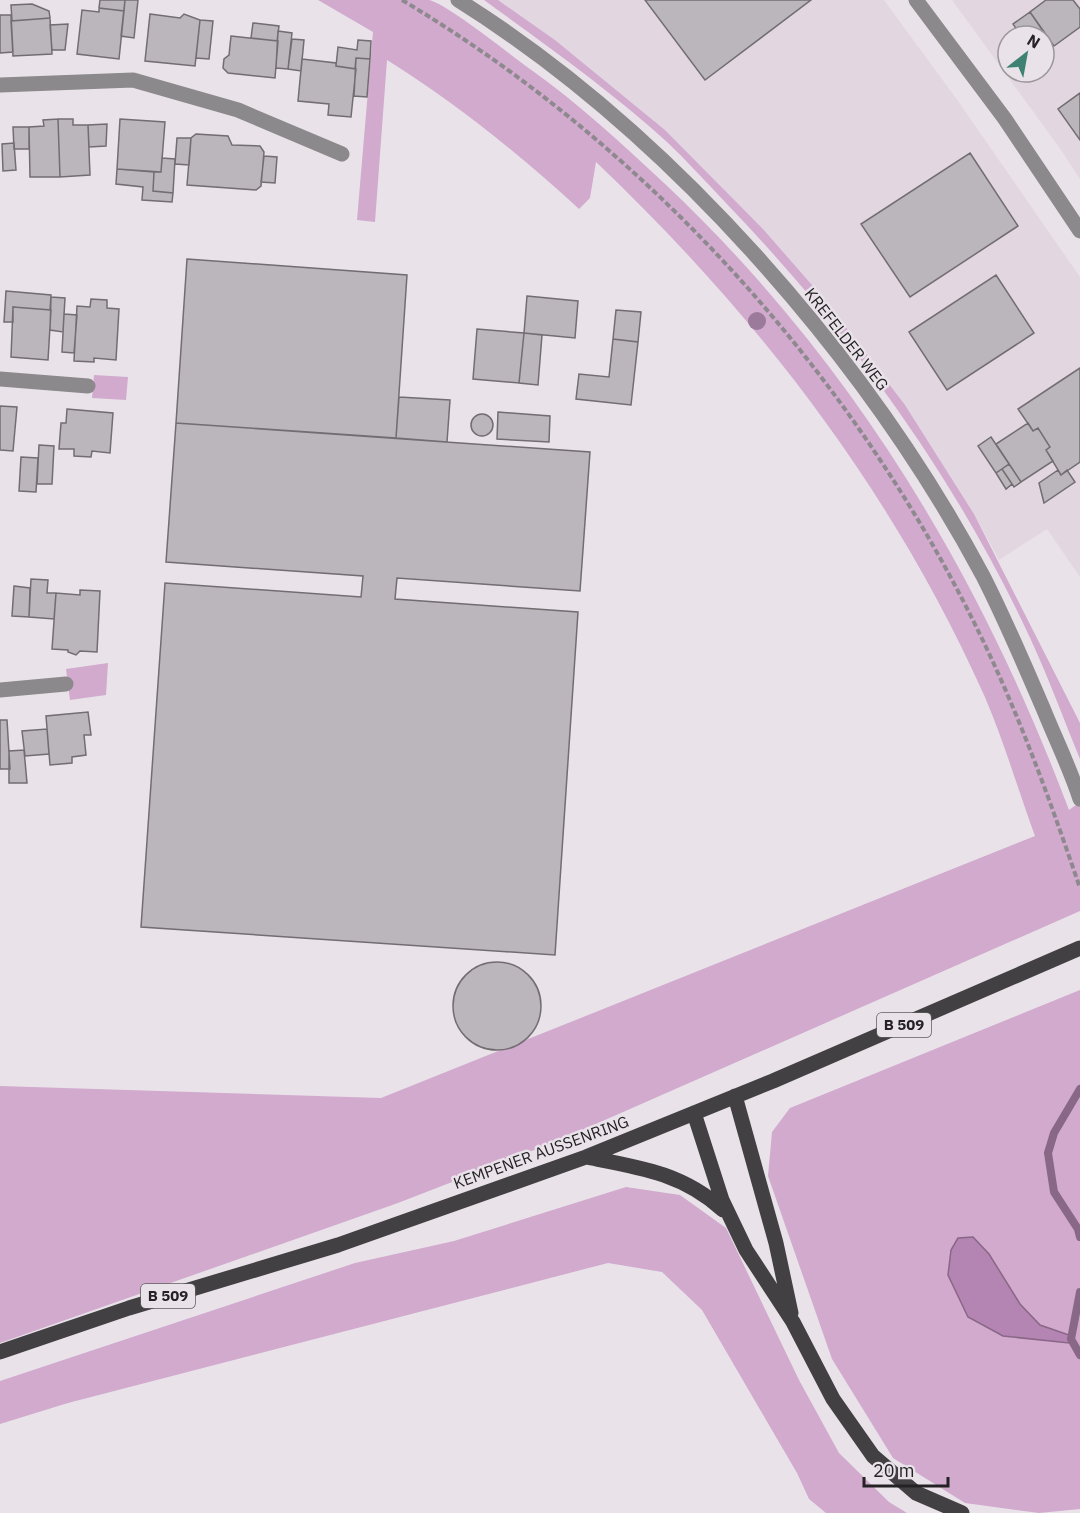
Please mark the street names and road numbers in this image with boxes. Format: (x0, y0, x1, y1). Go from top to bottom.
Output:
street label: KREFELDER WEG (801, 284, 893, 394)
road number: B 509 (877, 1013, 931, 1037)
street label: KEMPENER AUSSENRING (451, 1111, 631, 1193)
road number: B 509 (141, 1284, 195, 1308)

